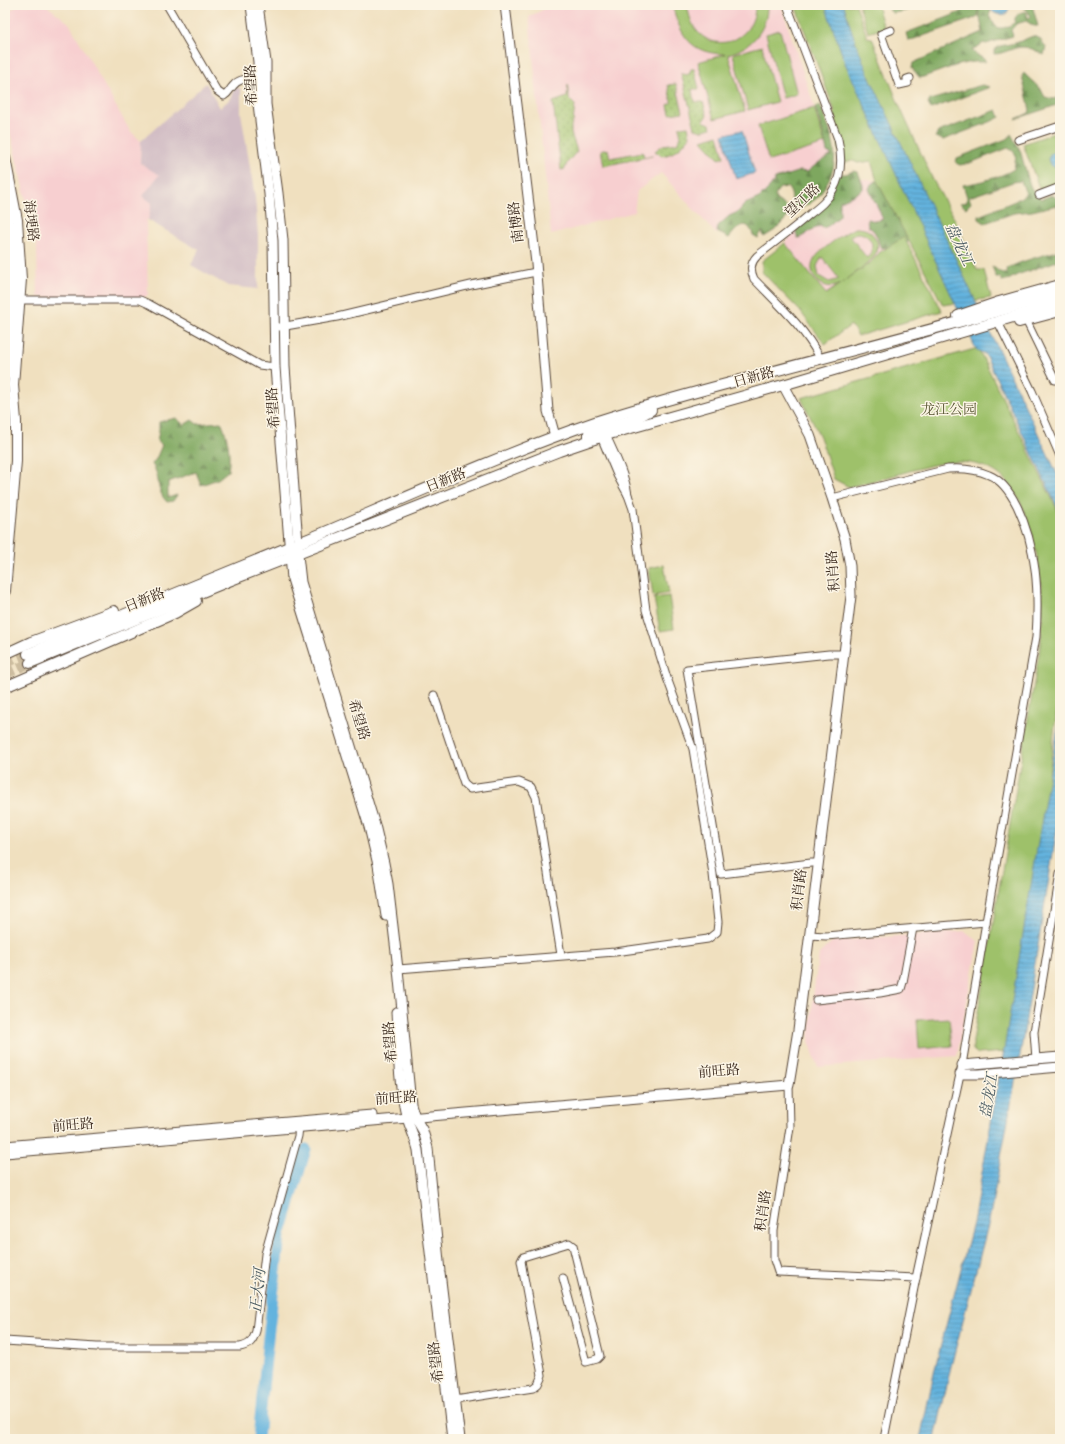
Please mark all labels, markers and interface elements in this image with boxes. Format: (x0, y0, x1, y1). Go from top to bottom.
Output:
street label: 希望路 (242, 64, 262, 106)
street label: 望江路 (781, 180, 825, 222)
street label: 海埂路 (18, 199, 42, 243)
street label: 南博路 (505, 200, 529, 244)
water label: 盘龙江 (939, 220, 978, 272)
street label: 日新路 (731, 363, 777, 393)
street label: 希望路 (263, 386, 285, 430)
park label: 龙江公园 (921, 401, 977, 420)
street label: 日新路 (423, 464, 469, 498)
street label: 积肖路 (823, 549, 845, 593)
street label: 日新路 (122, 584, 168, 618)
street label: 希望路 (343, 697, 373, 743)
street label: 积肖路 (788, 868, 812, 912)
street label: 希望路 (380, 1020, 402, 1064)
street label: 前旺路 (697, 1061, 741, 1083)
water label: 盘龙江 (976, 1070, 1005, 1120)
street label: 前旺路 (374, 1088, 418, 1110)
street label: 前旺路 (51, 1115, 95, 1137)
street label: 积肖路 (752, 1189, 776, 1233)
water label: 正大河 (246, 1265, 272, 1314)
street label: 希望路 (425, 1340, 449, 1384)

